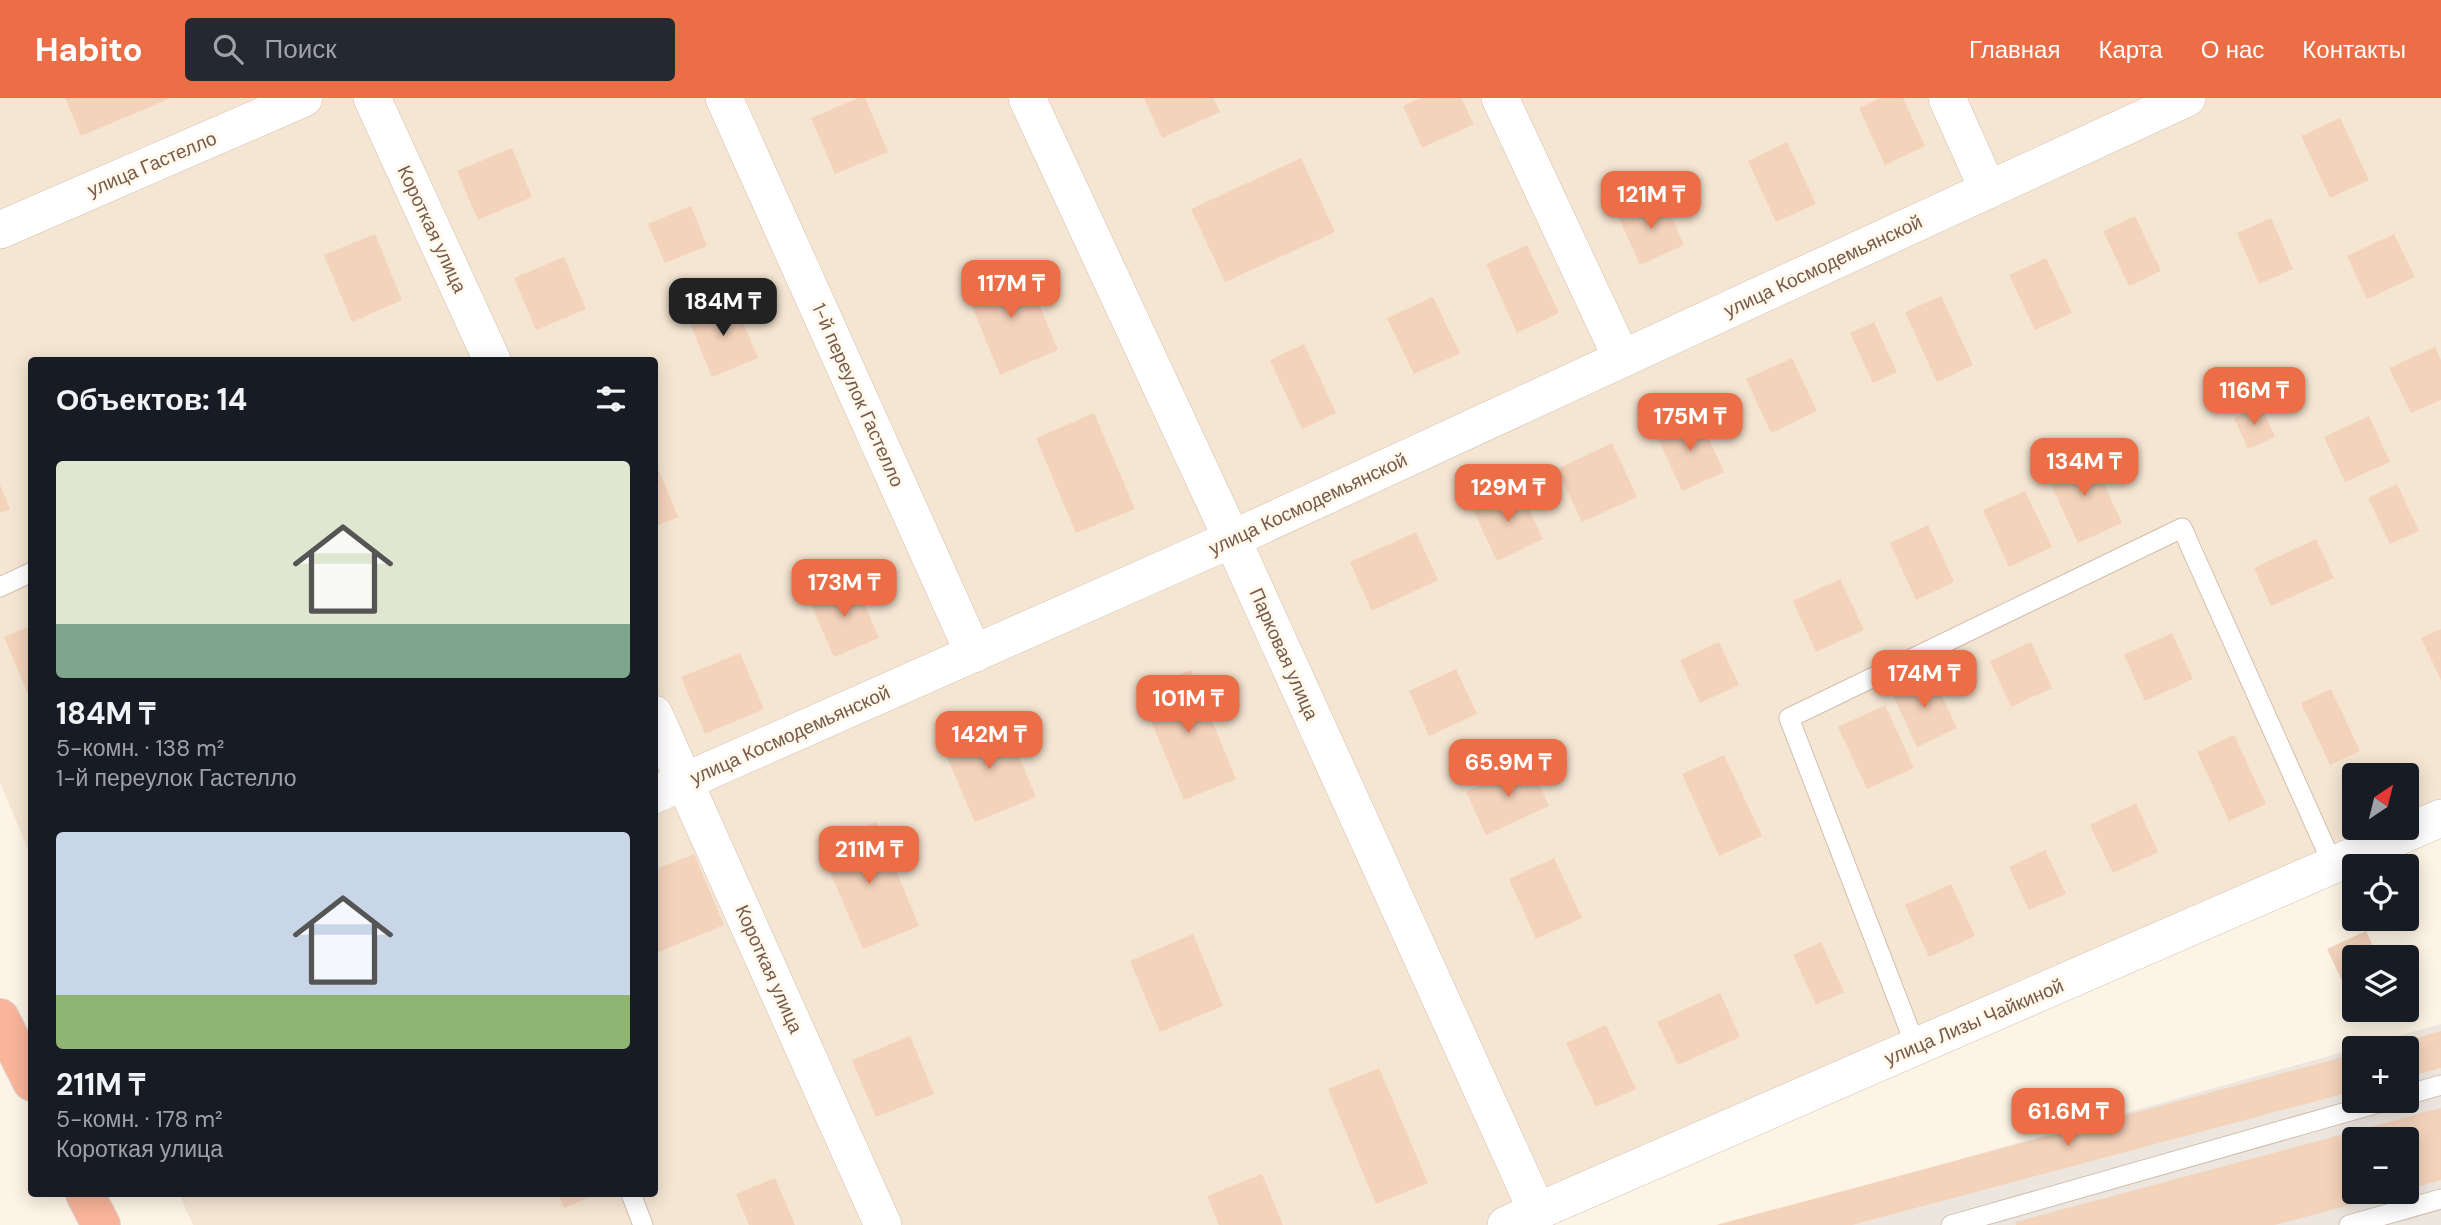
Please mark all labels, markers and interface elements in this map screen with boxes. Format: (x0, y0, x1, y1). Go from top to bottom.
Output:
search box (185, 18, 675, 81)
text: Habito (35, 28, 143, 71)
icon: search (209, 30, 247, 68)
text: Поиск (265, 32, 337, 66)
text: Главная (1969, 34, 2060, 65)
text: Карта (2098, 34, 2163, 65)
text: О нас (2201, 34, 2264, 65)
text: Контакты (2302, 34, 2406, 65)
street label: улица Гастелло (84, 126, 220, 202)
street label: Короткая улица (392, 161, 473, 297)
pin: 121M ₸ (1594, 172, 1708, 231)
text: 121M ₸ (1617, 179, 1685, 209)
street label: улица Космодемьянской (1720, 209, 1926, 323)
pin: 117M ₸ (954, 260, 1068, 320)
text: 117M ₸ (977, 268, 1045, 298)
pin: 184M ₸ (666, 278, 780, 338)
text: 184M ₸ (685, 286, 761, 316)
street label: 1-й переулок Гастелло (806, 299, 910, 491)
pin: 116M ₸ (2197, 368, 2311, 427)
text: 116M ₸ (2219, 375, 2289, 405)
text: Объектов: 14 (56, 380, 247, 419)
icon: filters (592, 380, 630, 418)
pin: 175M ₸ (1633, 394, 1747, 453)
text: 175M ₸ (1654, 401, 1726, 431)
pin: 134M ₸ (2027, 438, 2141, 498)
text: 134M ₸ (2046, 446, 2122, 476)
street label: улица Космодемьянской (1205, 447, 1411, 561)
pin: 129M ₸ (1451, 464, 1565, 524)
text: 129M ₸ (1471, 472, 1545, 502)
icon: home (280, 506, 406, 632)
pin: 173M ₸ (787, 560, 901, 619)
text: 173M ₸ (808, 567, 880, 597)
street label: Парковая улица (1244, 584, 1324, 724)
pin: 174M ₸ (1867, 650, 1981, 710)
text: 174M ₸ (1888, 658, 1960, 688)
pin: 101M ₸ (1131, 676, 1245, 735)
street label: улица Космодемьянской (686, 680, 894, 790)
text: 101M ₸ (1152, 683, 1224, 713)
text: 184M ₸ (56, 694, 155, 733)
pin: 142M ₸ (932, 712, 1046, 771)
text: 142M ₸ (952, 719, 1026, 749)
text: 5-комн. · 138 m² (56, 733, 224, 763)
pin: 65.9M ₸ (1443, 740, 1573, 799)
text: 65.9M ₸ (1465, 747, 1551, 777)
text: 1-й переулок Гастелло (56, 763, 296, 793)
north arrow (2342, 763, 2418, 840)
map controls (2342, 763, 2419, 1204)
pin: 211M ₸ (812, 826, 926, 886)
text: 211M ₸ (835, 834, 903, 864)
button: locate (2342, 854, 2419, 931)
icon: home (280, 877, 406, 1003)
street label: Короткая улица (730, 901, 809, 1037)
button: layers (2342, 945, 2419, 1022)
street label: улица Лизы Чайкиной (1881, 973, 2067, 1071)
button: + (2342, 1036, 2419, 1113)
text: 211M ₸ (56, 1065, 145, 1104)
pin: 61.6M ₸ (2003, 1088, 2133, 1148)
text: 61.6M ₸ (2028, 1096, 2108, 1126)
text: 5-комн. · 178 m² (56, 1104, 223, 1134)
button: − (2342, 1127, 2419, 1204)
text: Короткая улица (56, 1134, 223, 1164)

